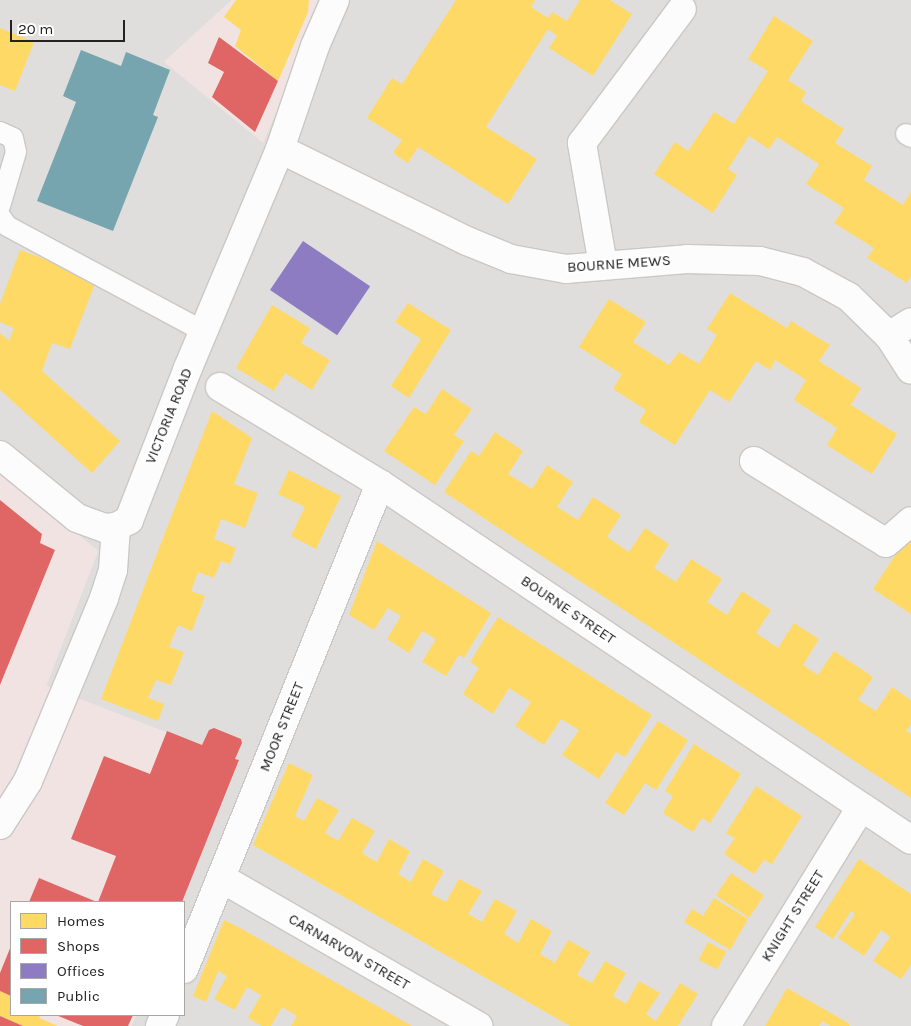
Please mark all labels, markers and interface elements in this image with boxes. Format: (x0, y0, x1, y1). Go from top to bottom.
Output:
scale bar (12, 10, 128, 42)
text: 20 m (18, 20, 53, 38)
street label: BOURNE MEWS (567, 251, 671, 277)
street label: VICTORIA ROAD (142, 365, 196, 467)
street label: BOURNE STREET (517, 572, 619, 648)
street label: MOOR STREET (256, 680, 308, 774)
street label: KNIGHT STREET (758, 867, 828, 965)
legend (10, 901, 185, 1016)
street label: CARNARVON STREET (285, 910, 413, 994)
text: Homes (57, 912, 105, 930)
text: Shops (57, 937, 100, 955)
text: Offices (57, 962, 105, 980)
text: Public (57, 987, 100, 1005)

